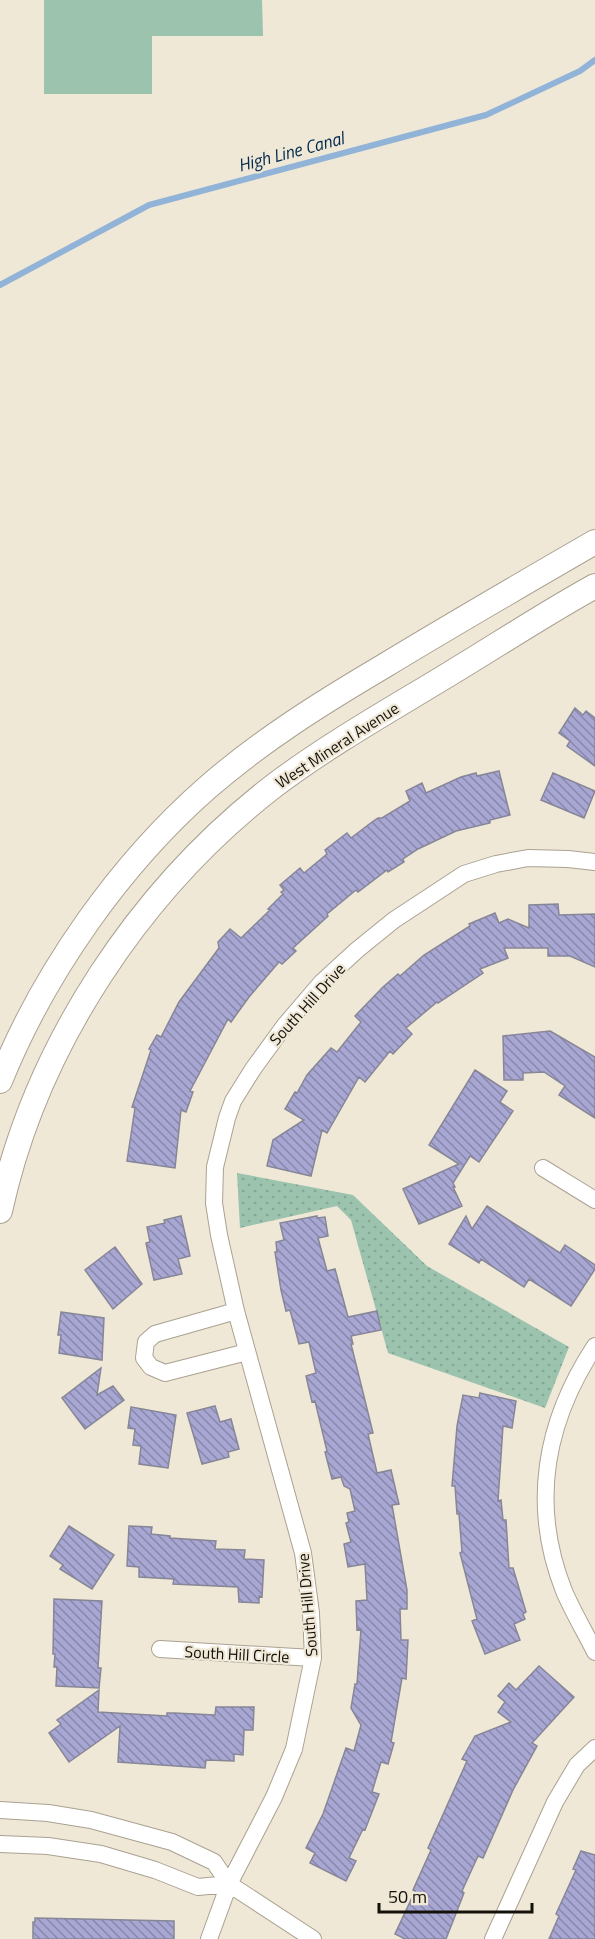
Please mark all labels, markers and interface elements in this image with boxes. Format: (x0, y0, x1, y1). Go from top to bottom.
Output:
water label: High Line Canal (235, 124, 349, 179)
street label: West Mineral Avenue (271, 696, 403, 794)
street label: South Hill Drive (263, 957, 351, 1051)
street label: South Hill Drive (291, 1552, 323, 1658)
street label: South Hill Circle (184, 1639, 290, 1669)
scale bar (379, 1876, 532, 1914)
text: 50 m (388, 1883, 427, 1910)

